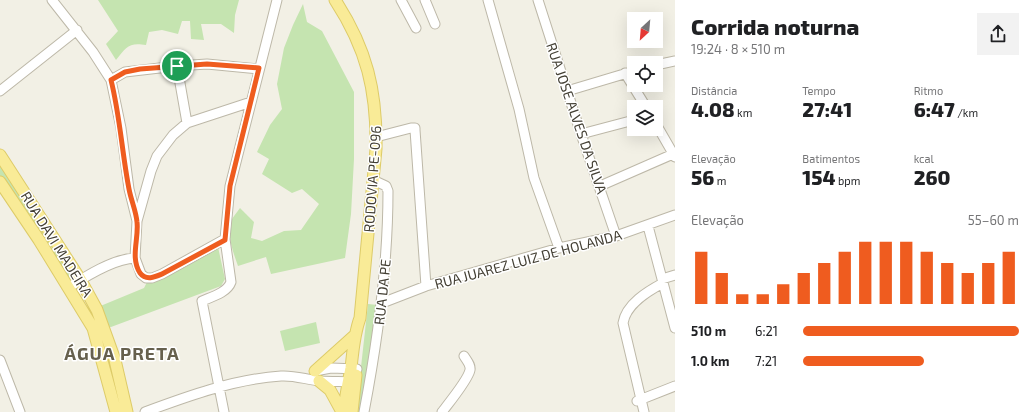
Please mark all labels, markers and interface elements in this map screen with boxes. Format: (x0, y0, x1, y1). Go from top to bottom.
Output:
north arrow (627, 12, 663, 48)
map controls (627, 12, 663, 136)
text: Corrida noturna (691, 13, 859, 39)
button: share (977, 13, 1019, 55)
street label: RUA JOSE ALVES DA SILVA (543, 40, 611, 196)
text: 19:24 · 8 × 510 m (691, 41, 785, 57)
pin (160, 49, 194, 83)
icon: arrive (166, 55, 188, 77)
button: locate (627, 56, 663, 92)
text: Distância (691, 84, 737, 97)
text: Tempo (802, 84, 836, 97)
text: Ritmo (914, 84, 943, 97)
text: 4.08 (691, 97, 735, 121)
text: 27:41 (802, 97, 852, 121)
text: 6:47 (914, 97, 955, 121)
button: layers (627, 100, 663, 136)
text: km (735, 106, 752, 119)
text: /km (955, 106, 978, 119)
street label: RODOVIA PE-096 (360, 125, 384, 233)
text: Elevação (691, 152, 736, 165)
text: Batimentos (802, 152, 860, 165)
text: kcal (914, 152, 934, 165)
text: 56 (691, 165, 714, 189)
text: 154 (802, 165, 836, 189)
text: 260 (914, 165, 950, 189)
text: m (714, 174, 726, 187)
text: bpm (836, 174, 860, 187)
street label: RUA DAVI MADEIRA (18, 188, 97, 300)
text: Elevação (691, 212, 744, 228)
text: 55–60 m (968, 212, 1019, 228)
street label: RUA JUAREZ LUIZ DE HOLANDA (433, 226, 624, 292)
street label: RUA DA PE (370, 258, 394, 326)
text: 510 m (691, 323, 726, 339)
text: 6:21 (755, 323, 778, 339)
district label: ÁGUA PRETA (64, 342, 180, 364)
text: 1.0 km (691, 353, 730, 369)
text: 7:21 (755, 353, 777, 369)

